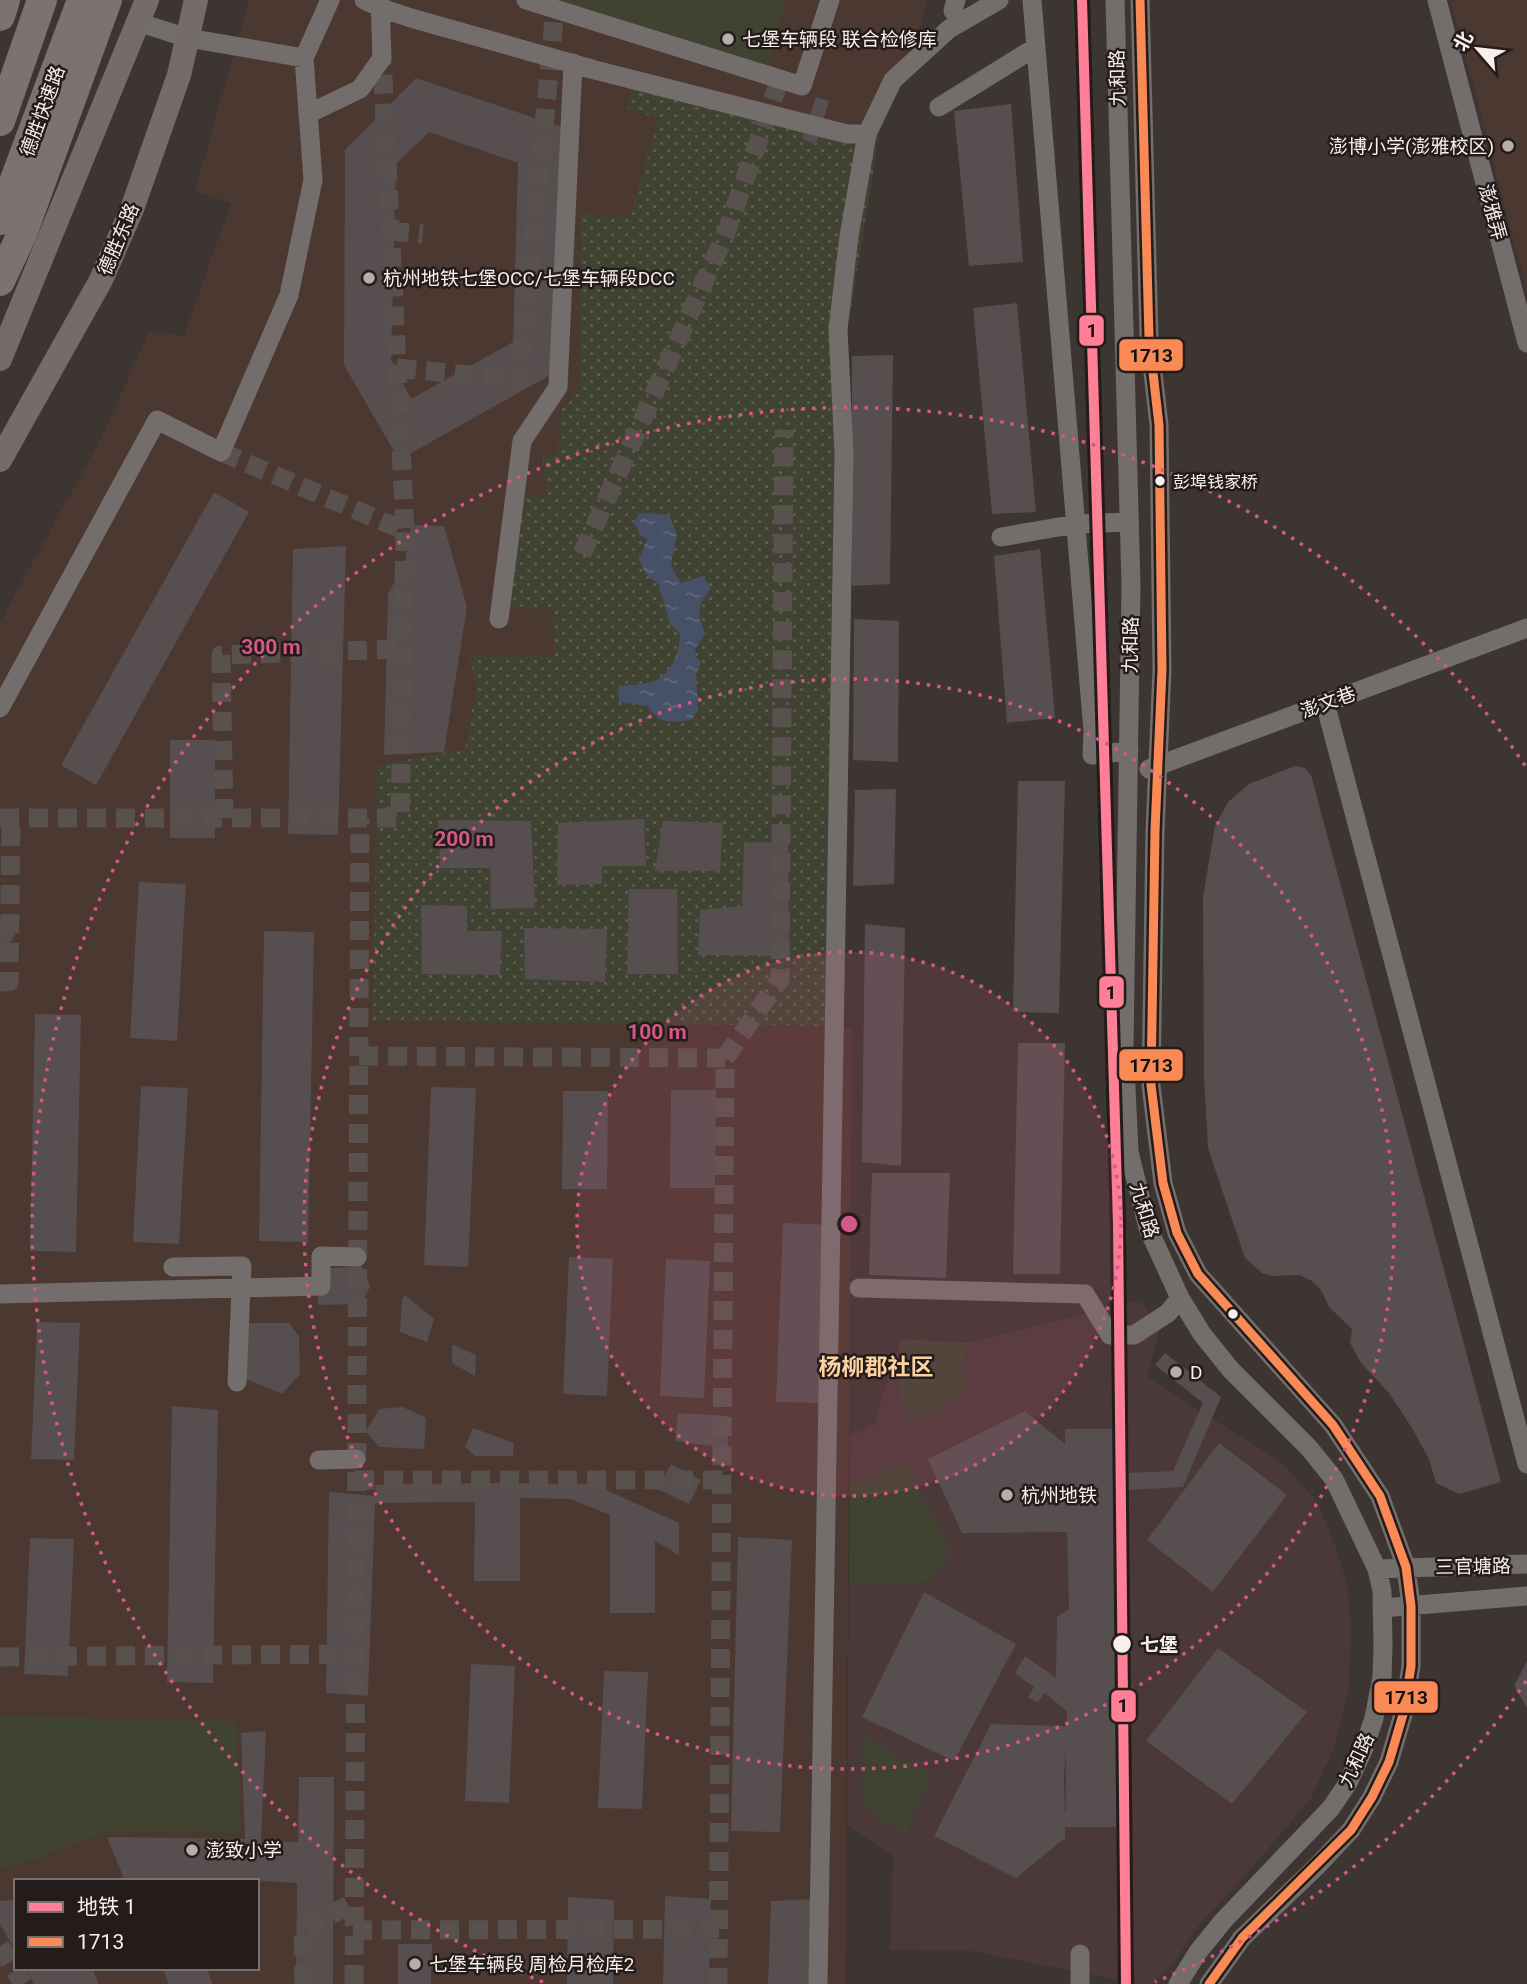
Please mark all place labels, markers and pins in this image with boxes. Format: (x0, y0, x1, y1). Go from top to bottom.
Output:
place label: 七堡车辆段 联合检修库 (742, 28, 937, 51)
marker: 七堡车辆段 联合检修库 (720, 31, 736, 47)
place label: 澎博小学(澎雅校区) (1329, 135, 1494, 158)
marker: 澎博小学(澎雅校区) (1500, 138, 1516, 154)
place label: 杭州地铁七堡OCC/七堡车辆段DCC (383, 267, 675, 290)
marker: 杭州地铁七堡OCC/七堡车辆段DCC (361, 270, 377, 286)
place label: 彭埠钱家桥 (1173, 472, 1258, 492)
marker: 彭埠钱家桥 (1153, 474, 1167, 488)
centre of rings (837, 1212, 861, 1236)
unlabelled marker (1226, 1307, 1240, 1321)
place label: D (1190, 1361, 1202, 1384)
marker: D (1168, 1364, 1184, 1380)
place label: 杭州地铁 (1021, 1484, 1097, 1507)
marker: 杭州地铁 (999, 1487, 1015, 1503)
marker: 七堡 (1111, 1633, 1133, 1655)
place label: 七堡 (1140, 1633, 1178, 1656)
place label: 澎致小学 (206, 1839, 282, 1862)
marker: 澎致小学 (184, 1842, 200, 1858)
place label: 七堡车辆段 周检月检库2 (429, 1953, 634, 1976)
marker: 七堡车辆段 周检月检库2 (407, 1956, 423, 1972)

